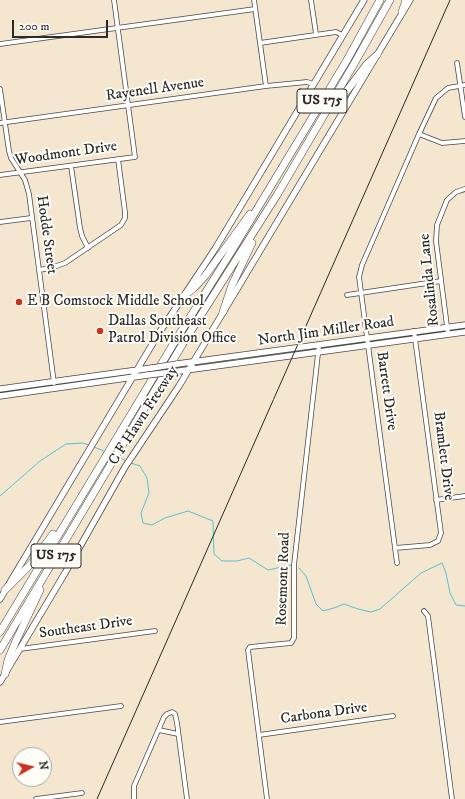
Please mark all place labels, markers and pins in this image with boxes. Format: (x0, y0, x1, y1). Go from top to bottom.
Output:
place label: E B Comstock Middle School (27, 293, 204, 311)
marker: E B Comstock Middle School (14, 297, 24, 307)
place label: Dallas Southeast Patrol Division Office (108, 313, 236, 348)
marker: Dallas Southeast Patrol Division Office (95, 326, 105, 336)

